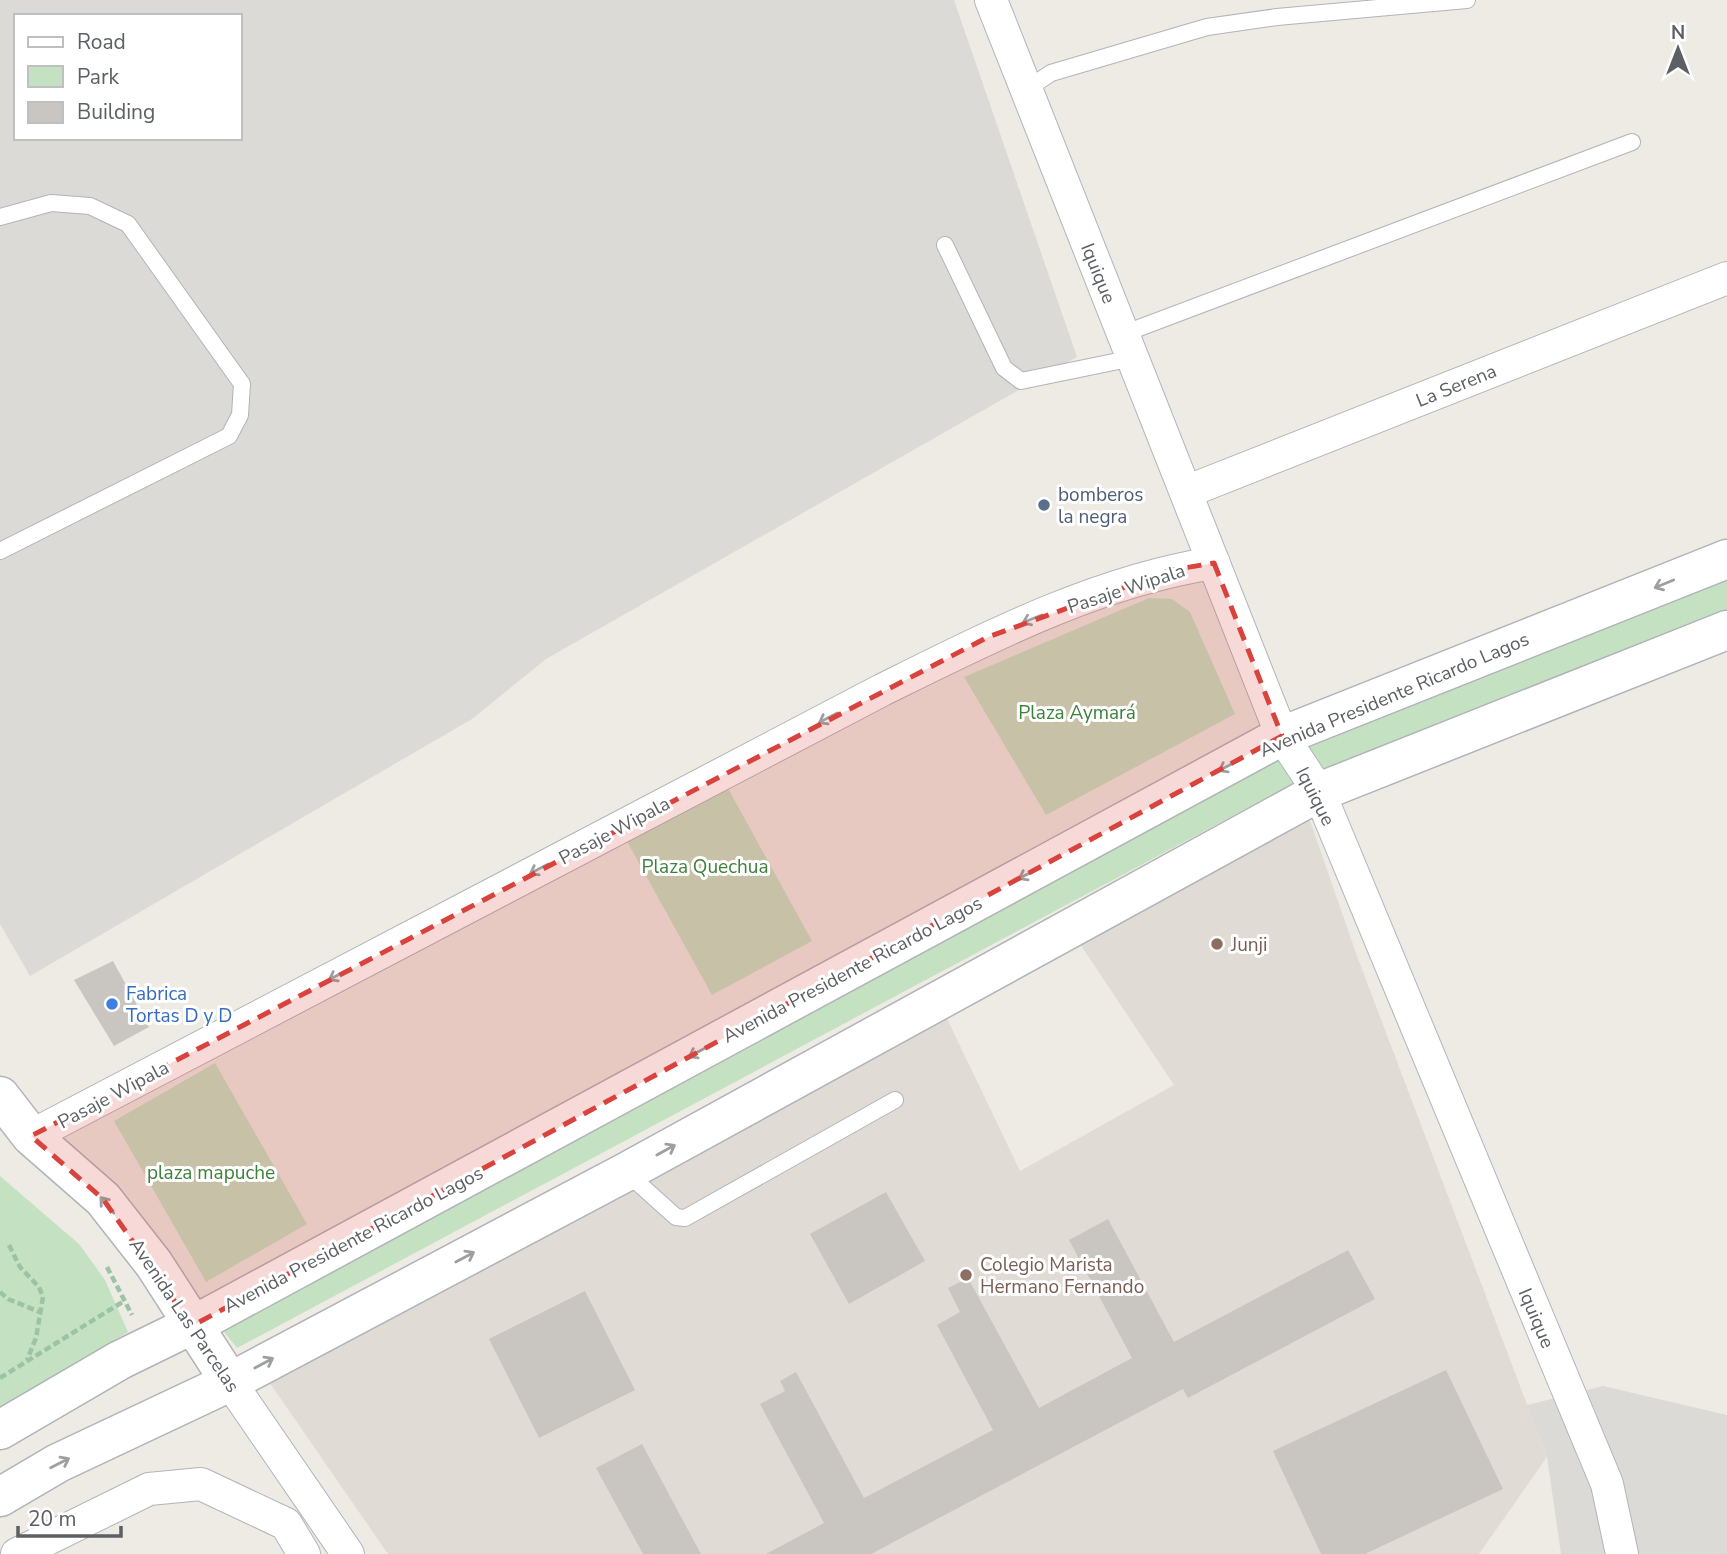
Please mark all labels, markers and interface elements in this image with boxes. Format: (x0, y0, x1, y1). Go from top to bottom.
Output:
legend (14, 14, 242, 140)
north arrow (1643, 14, 1713, 84)
text: N (1671, 20, 1685, 46)
text: Road (77, 28, 126, 56)
text: Park (77, 63, 119, 91)
text: Building (77, 98, 155, 126)
street label: Iquique (1074, 239, 1122, 307)
street label: La Serena (1412, 358, 1501, 414)
place label: bomberos la negra (1058, 482, 1143, 530)
marker: bomberos la negra (1036, 497, 1052, 513)
street label: Pasaje Wipala (1064, 558, 1189, 620)
one-way arrow (1653, 579, 1675, 592)
one-way arrow (1022, 614, 1044, 627)
street label: Avenida Presidente Ricardo Lagos (1256, 626, 1533, 764)
park label: Plaza Aymará (1018, 700, 1136, 726)
one-way arrow (818, 711, 838, 725)
one-way arrow (1218, 760, 1239, 773)
street label: Iquique (1289, 763, 1341, 830)
street label: Pasaje Wipala (554, 791, 675, 871)
park label: Plaza Quechua (641, 854, 769, 880)
one-way arrow (530, 863, 550, 877)
one-way arrow (1018, 867, 1038, 881)
street label: Avenida Presidente Ricardo Lagos (718, 890, 987, 1050)
place label: Junji (1230, 932, 1268, 958)
marker: Junji (1209, 936, 1225, 952)
one-way arrow (328, 969, 349, 983)
place label: Fabrica Tortas D y D (126, 981, 232, 1029)
marker: Fabrica Tortas D y D (104, 996, 120, 1012)
one-way arrow (688, 1046, 709, 1059)
street label: Pasaje Wipala (53, 1055, 174, 1135)
one-way arrow (655, 1143, 676, 1157)
park label: plaza mapuche (147, 1160, 275, 1186)
street label: Avenida Presidente Ricardo Lagos (219, 1160, 488, 1320)
one-way arrow (99, 1196, 115, 1214)
street label: Avenida Las Parcelas (123, 1233, 245, 1398)
one-way arrow (454, 1250, 475, 1264)
place label: Colegio Marista Hermano Fernando (980, 1252, 1144, 1300)
marker: Colegio Marista Hermano Fernando (958, 1267, 974, 1283)
street label: Iquique (1512, 1284, 1560, 1352)
one-way arrow (253, 1356, 274, 1370)
one-way arrow (49, 1456, 69, 1470)
scale bar (18, 1494, 121, 1538)
text: 20 m (28, 1505, 77, 1533)

